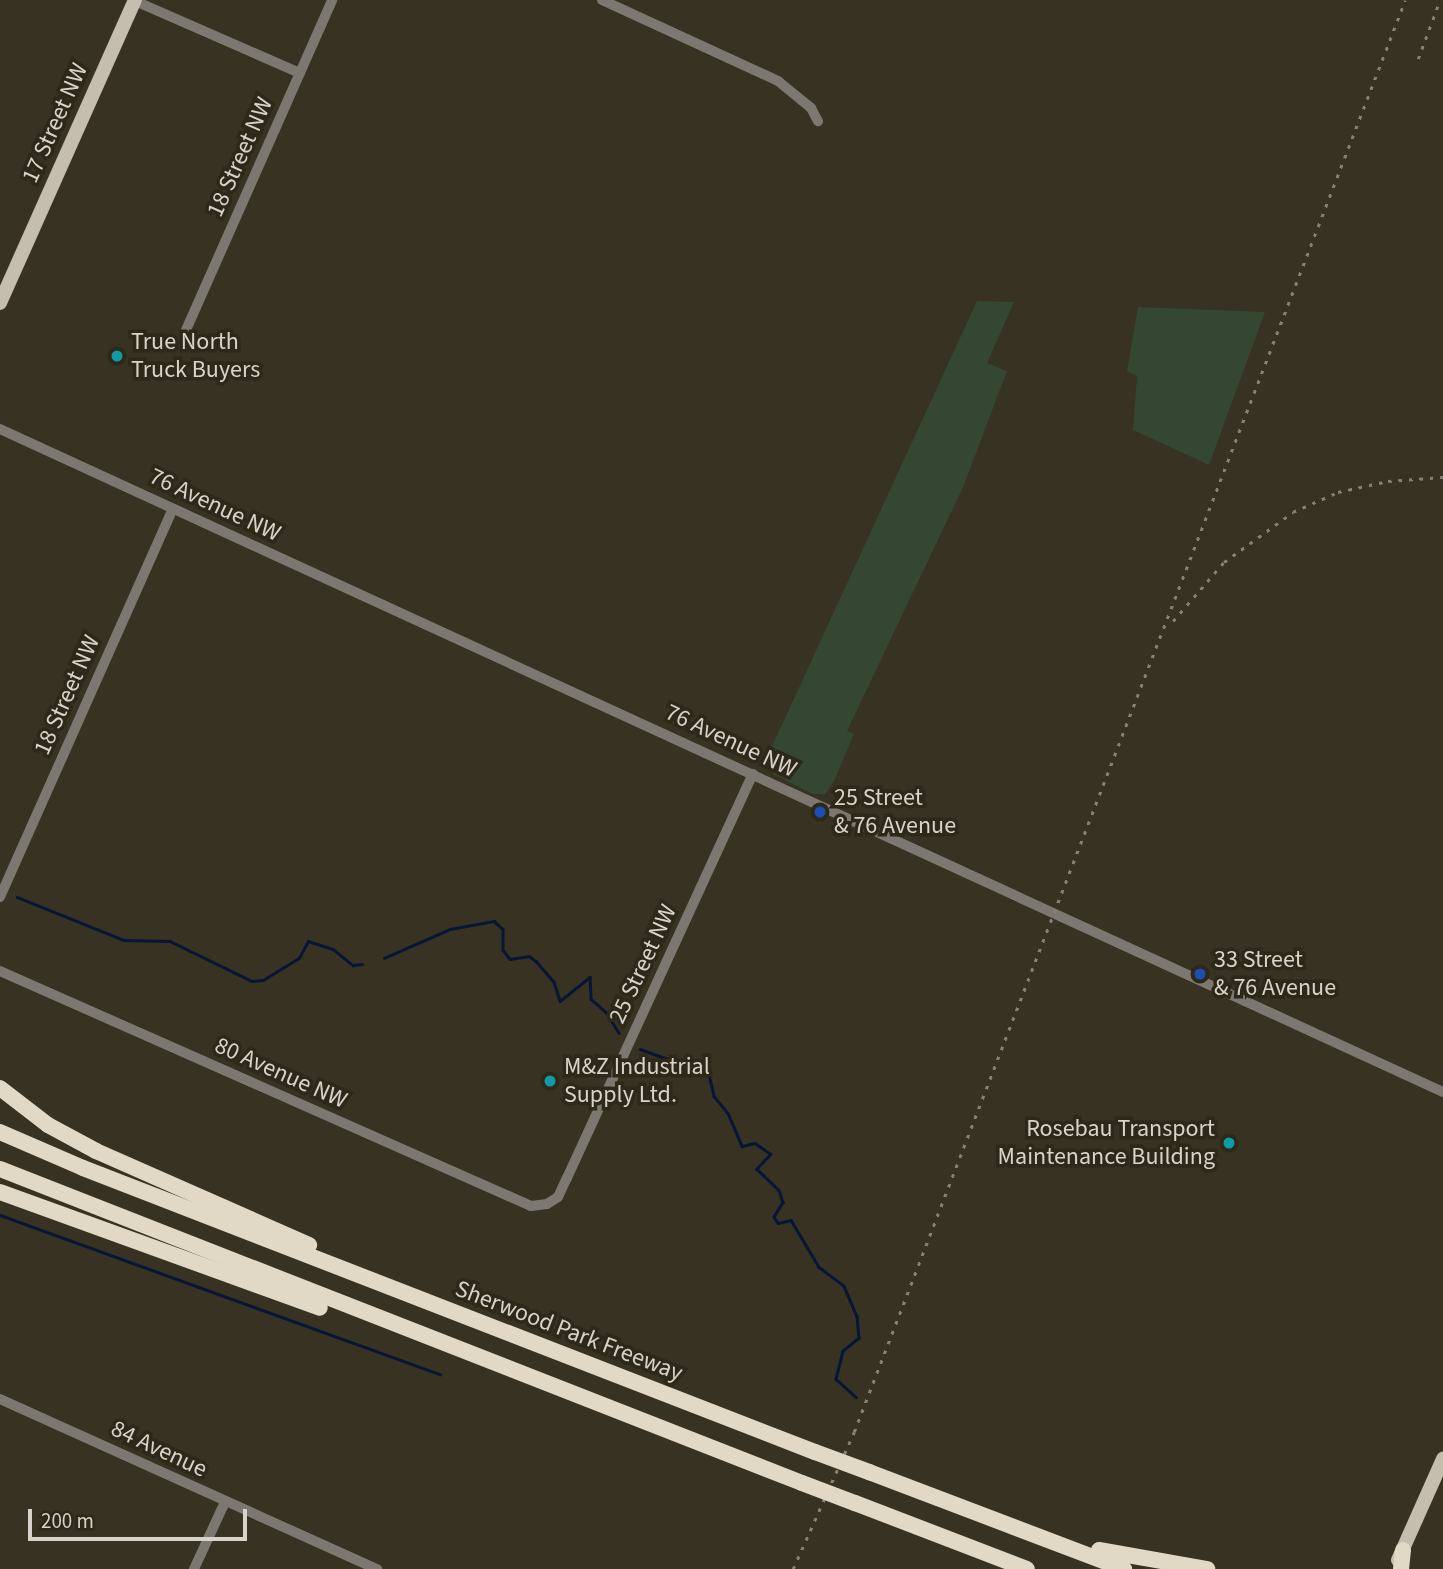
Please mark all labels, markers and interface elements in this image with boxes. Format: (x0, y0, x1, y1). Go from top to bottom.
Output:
street label: 17 Street NW (16, 59, 94, 187)
street label: 18 Street NW (201, 93, 279, 221)
place label: True North Truck Buyers (131, 328, 260, 384)
marker: True North Truck Buyers (109, 348, 125, 364)
street label: 76 Avenue NW (145, 462, 285, 548)
street label: 18 Street NW (28, 631, 106, 759)
street label: 76 Avenue NW (661, 698, 801, 784)
place label: 25 Street & 76 Avenue (834, 784, 956, 840)
marker: 25 Street & 76 Avenue (812, 804, 828, 820)
street label: 25 Street NW (603, 900, 683, 1028)
place label: 33 Street & 76 Avenue (1214, 946, 1336, 1002)
marker: 33 Street & 76 Avenue (1192, 966, 1208, 982)
street label: 80 Avenue NW (210, 1031, 352, 1115)
place label: M&Z Industrial Supply Ltd. (564, 1053, 710, 1109)
marker: M&Z Industrial Supply Ltd. (542, 1073, 558, 1089)
place label: Rosebau Transport Maintenance Building (998, 1115, 1215, 1171)
marker: Rosebau Transport Maintenance Building (1221, 1135, 1237, 1151)
street label: Sherwood Park Freeway (451, 1274, 687, 1388)
street label: 84 Avenue (106, 1414, 212, 1484)
scale bar (32, 1496, 250, 1540)
text: 200 m (41, 1506, 94, 1536)

